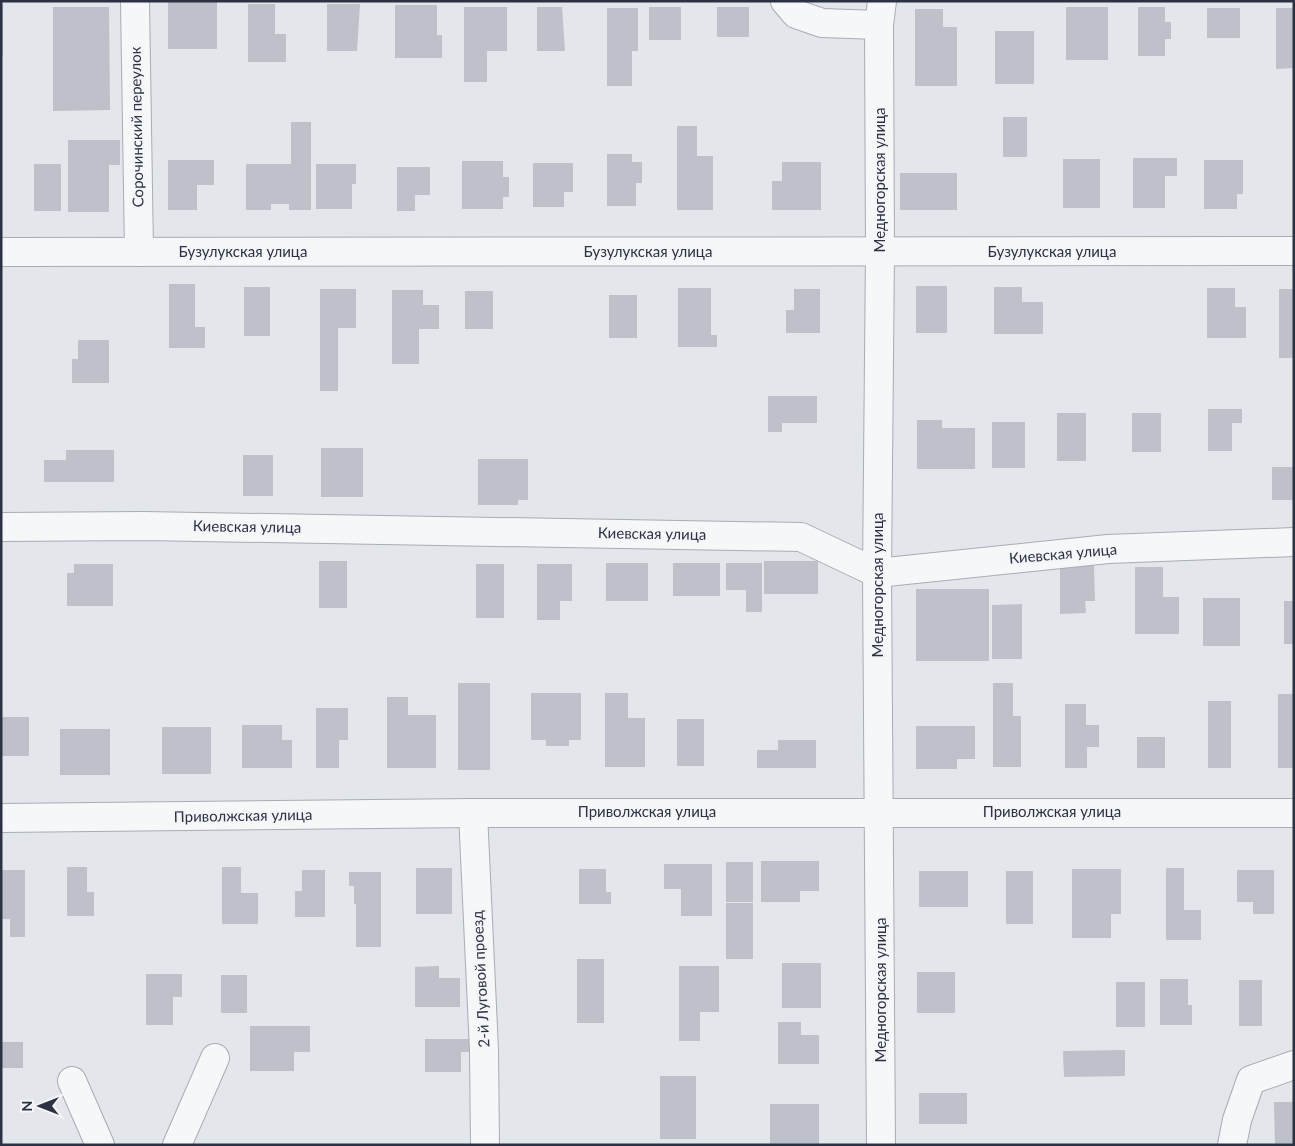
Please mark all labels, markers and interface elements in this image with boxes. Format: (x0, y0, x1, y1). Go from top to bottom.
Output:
street label: Сорочинский переулок (126, 46, 146, 208)
street label: Медногорская улица (870, 107, 888, 253)
street label: Бузулукская улица (179, 242, 307, 260)
street label: Бузулукская улица (584, 242, 712, 260)
street label: Бузулукская улица (988, 242, 1116, 260)
street label: Медногорская улица (868, 512, 886, 658)
street label: Киевская улица (193, 516, 301, 536)
street label: Киевская улица (598, 523, 706, 543)
street label: Киевская улица (1008, 539, 1118, 567)
street label: Приволжская улица (578, 802, 716, 820)
street label: Приволжская улица (983, 802, 1121, 820)
street label: Приволжская улица (174, 805, 312, 825)
street label: 2-й Луговой проезд (467, 910, 493, 1048)
street label: Медногорская улица (871, 917, 889, 1063)
north arrow (15, 1081, 65, 1131)
text: N (18, 1101, 35, 1111)

